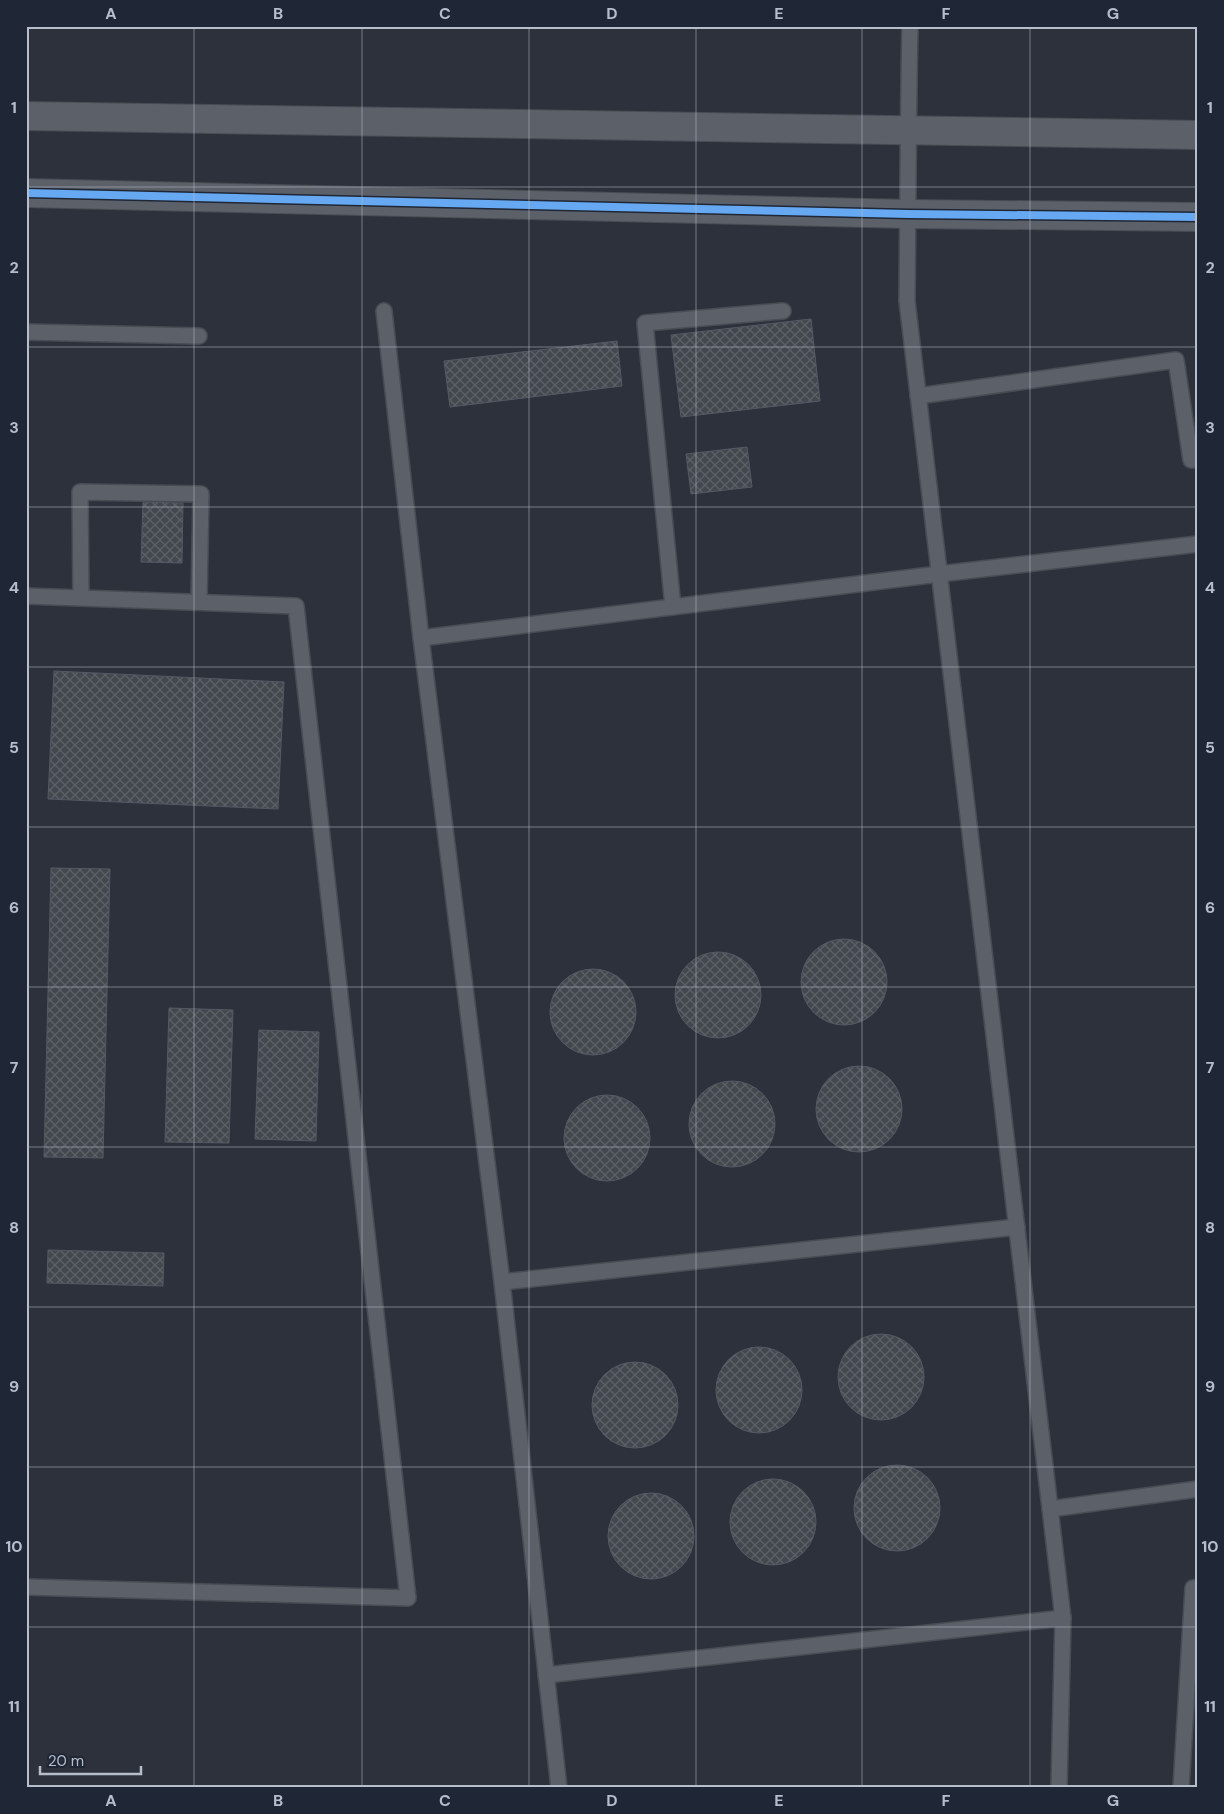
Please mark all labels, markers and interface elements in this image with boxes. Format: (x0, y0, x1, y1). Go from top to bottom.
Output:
text: A (105, 3, 117, 24)
text: B (273, 3, 283, 24)
text: C (439, 3, 451, 24)
text: D (606, 3, 618, 24)
text: E (774, 3, 784, 24)
text: F (942, 3, 951, 24)
text: G (1107, 3, 1119, 24)
text: 1 (11, 97, 17, 118)
text: 1 (1207, 97, 1213, 118)
text: 2 (9, 257, 19, 278)
text: 2 (1205, 257, 1215, 278)
text: 3 (9, 417, 19, 438)
text: 3 (1205, 417, 1215, 438)
text: 4 (9, 577, 19, 598)
text: 4 (1205, 577, 1215, 598)
text: 5 (9, 737, 19, 758)
text: 5 (1205, 737, 1215, 758)
text: 6 (9, 897, 19, 918)
text: 6 (1205, 897, 1215, 918)
text: 7 (10, 1057, 19, 1078)
text: 7 (1206, 1057, 1215, 1078)
text: 8 (9, 1217, 19, 1238)
text: 8 (1205, 1217, 1215, 1238)
text: 9 (9, 1376, 19, 1397)
text: 9 (1205, 1376, 1215, 1397)
text: 10 (5, 1536, 23, 1557)
text: 10 (1201, 1536, 1219, 1557)
text: 11 (8, 1696, 20, 1717)
text: 11 (1204, 1696, 1216, 1717)
scale bar (40, 1744, 141, 1776)
text: 20 m (48, 1751, 84, 1771)
text: A (105, 1790, 117, 1811)
text: B (273, 1790, 283, 1811)
text: C (439, 1790, 451, 1811)
text: D (606, 1790, 618, 1811)
text: E (774, 1790, 784, 1811)
text: F (942, 1790, 951, 1811)
text: G (1107, 1790, 1119, 1811)

